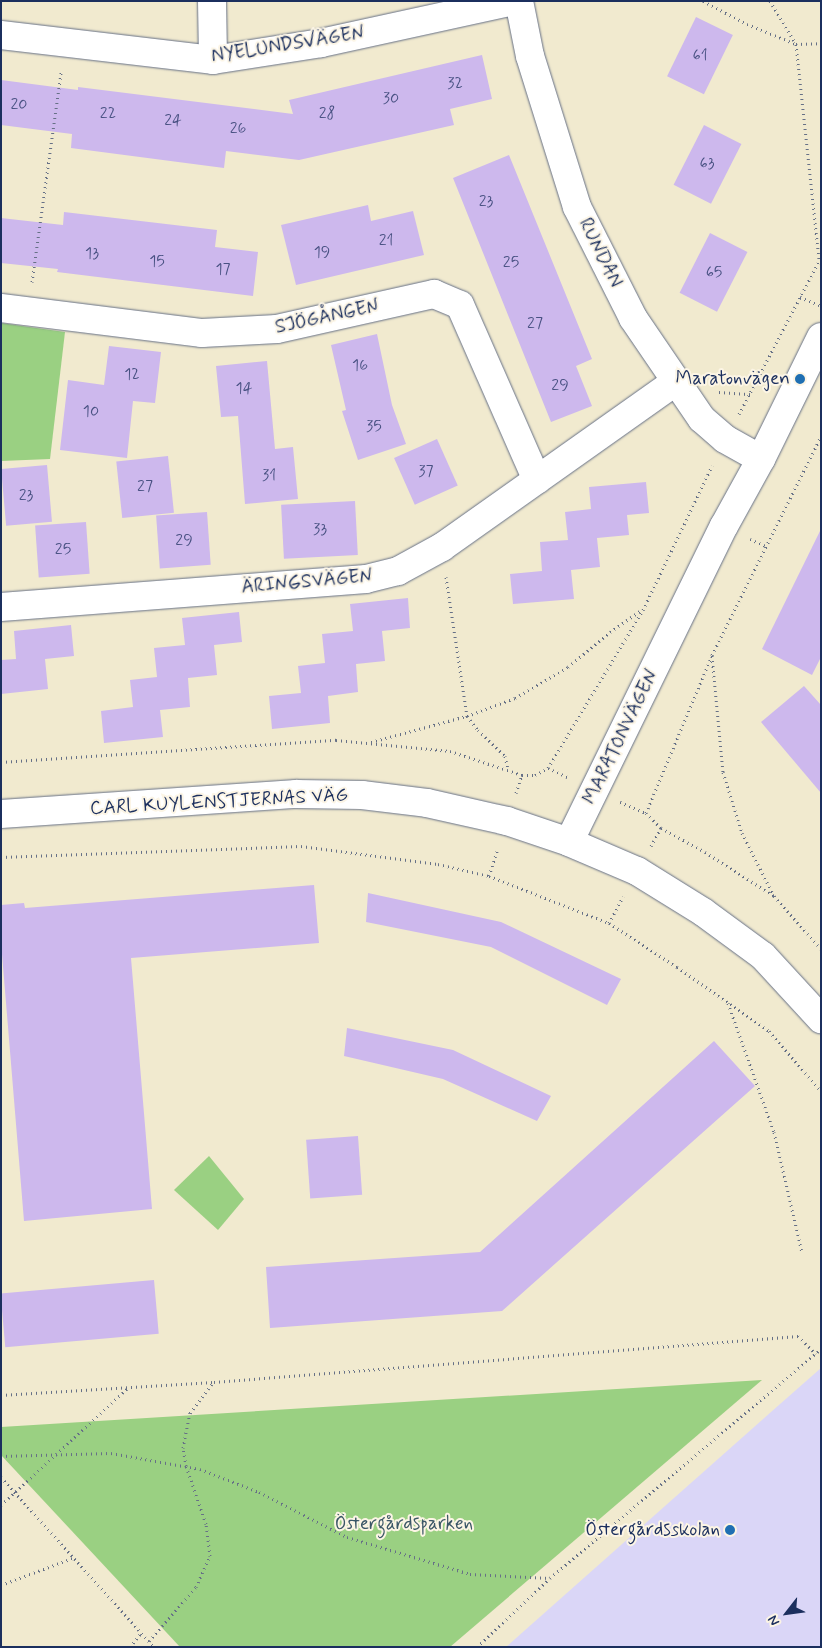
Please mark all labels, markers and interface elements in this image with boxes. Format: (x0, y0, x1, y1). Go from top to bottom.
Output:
street label: NYELUNDSVÄGEN (210, 22, 366, 68)
house number: 61 (692, 46, 708, 66)
house number: 32 (447, 74, 463, 94)
house number: 30 (383, 89, 399, 109)
house number: 20 (11, 95, 27, 115)
house number: 22 (100, 104, 116, 124)
house number: 28 (319, 104, 335, 124)
house number: 24 (164, 111, 182, 131)
house number: 26 (230, 119, 246, 139)
house number: 63 (700, 154, 714, 174)
house number: 23 (479, 192, 493, 212)
street label: RUNDAN (573, 215, 627, 291)
house number: 21 (379, 231, 393, 251)
house number: 19 (314, 243, 330, 263)
house number: 13 (85, 244, 99, 264)
house number: 15 (149, 252, 165, 272)
house number: 25 (503, 253, 519, 273)
house number: 17 (215, 260, 231, 280)
house number: 65 (706, 263, 722, 283)
street label: SJÖGÅNGEN (273, 295, 381, 339)
house number: 27 (527, 314, 543, 334)
house number: 16 (352, 356, 368, 376)
house number: 12 (124, 365, 140, 385)
place label: Maratonvägen (676, 368, 790, 390)
marker: Maratonvägen (794, 373, 806, 385)
house number: 29 (551, 376, 569, 396)
house number: 14 (236, 379, 252, 399)
house number: 10 (83, 402, 99, 422)
house number: 35 (366, 417, 382, 437)
house number: 37 (418, 462, 434, 482)
house number: 31 (262, 466, 276, 486)
house number: 27 (137, 477, 153, 497)
house number: 23 (19, 486, 33, 506)
house number: 33 (313, 520, 327, 540)
house number: 29 (175, 531, 193, 551)
house number: 25 (55, 540, 71, 560)
street label: ÄRINGSVÄGEN (241, 565, 373, 599)
street label: MARATONVÄGEN (578, 666, 664, 808)
street label: CARL KUYLENSTJERNAS VÄG (89, 784, 349, 820)
park label: Östergårdsparken (335, 1513, 473, 1535)
place label: Östergårdsskolan (585, 1519, 720, 1541)
marker: Östergårdsskolan (724, 1524, 736, 1536)
north arrow (762, 1588, 812, 1638)
text: N (764, 1612, 784, 1629)

